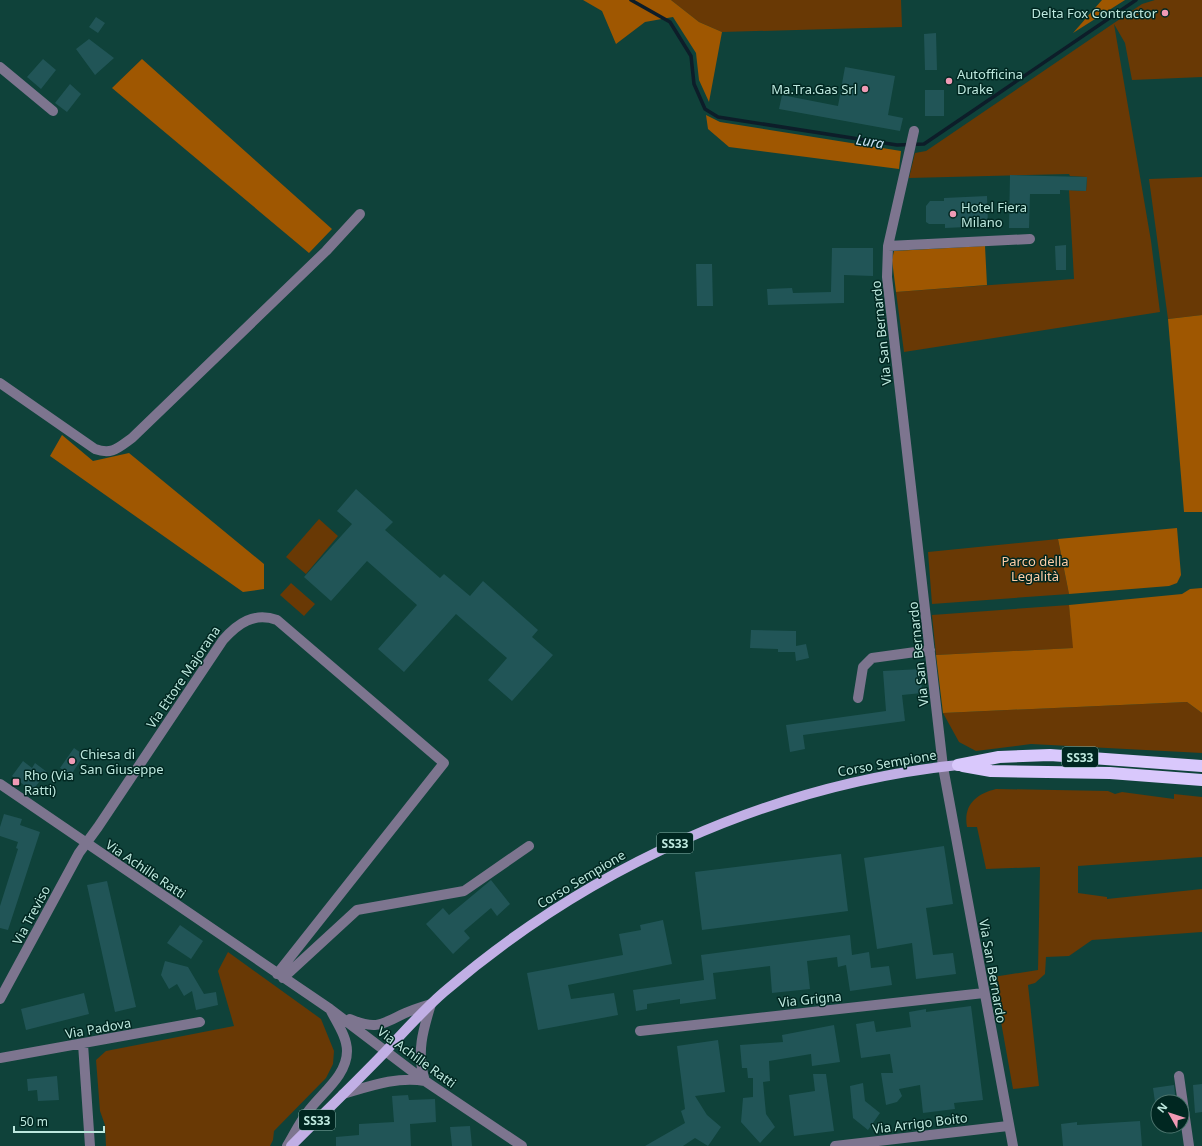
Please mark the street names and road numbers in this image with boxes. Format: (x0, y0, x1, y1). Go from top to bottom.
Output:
street label: Via San Bernardo (867, 280, 895, 386)
street label: Via San Bernardo (904, 601, 932, 707)
street label: Via Ettore Majorana (142, 622, 224, 732)
street label: Corso Sempione (836, 745, 938, 781)
road number: SS33 (1062, 747, 1098, 767)
road number: SS33 (657, 833, 693, 853)
street label: Via Achille Ratti (102, 835, 190, 903)
street label: Corso Sempione (533, 845, 629, 913)
street label: Via Treviso (8, 882, 54, 948)
street label: Via San Bernardo (975, 918, 1011, 1024)
street label: Via Grigna (778, 987, 842, 1011)
street label: Via Padova (64, 1013, 132, 1043)
street label: Via Achille Ratti (374, 1022, 460, 1092)
street label: Via Arrigo Boito (871, 1108, 969, 1138)
road number: SS33 (299, 1110, 335, 1130)

